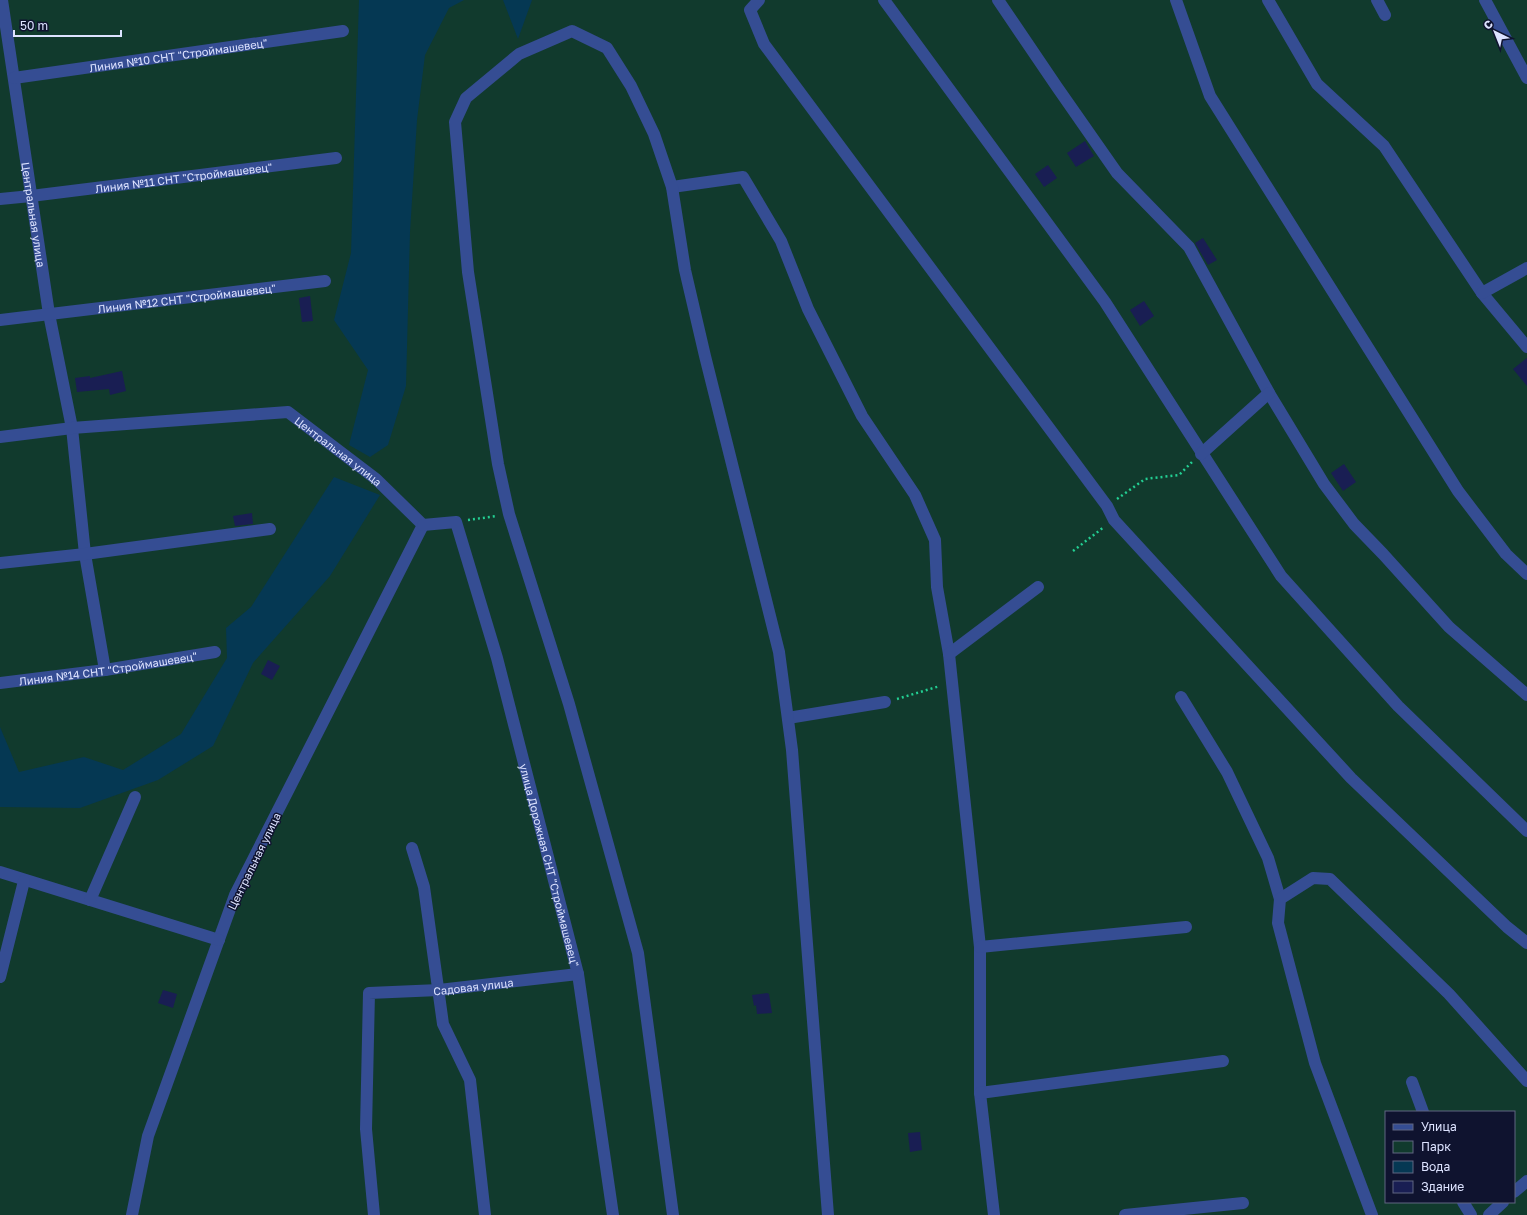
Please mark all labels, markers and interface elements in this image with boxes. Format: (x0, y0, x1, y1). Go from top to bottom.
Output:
scale bar (14, 12, 121, 38)
north arrow (1475, 12, 1515, 52)
text: С (1481, 17, 1495, 32)
text: 50 m (20, 18, 48, 33)
street label: Линия №10 СНТ "Строймашевец" (88, 35, 268, 74)
street label: Линия №11 СНТ "Строймашевец" (94, 159, 273, 194)
street label: Центральная улица (20, 161, 48, 268)
street label: Линия №12 СНТ "Строймашевец" (97, 280, 277, 315)
street label: Центральная улица (293, 413, 385, 488)
street label: Линия №14 СНТ "Строймашевец" (18, 649, 198, 687)
street label: улица Дорожная СНТ "Строймашевец" (518, 762, 582, 968)
street label: Центральная улица (225, 810, 283, 912)
street label: Садовая улица (433, 975, 514, 997)
legend (1385, 1111, 1515, 1203)
text: Улица (1421, 1119, 1457, 1134)
text: Парк (1421, 1139, 1451, 1154)
text: Вода (1421, 1159, 1450, 1174)
text: Здание (1421, 1179, 1464, 1194)

